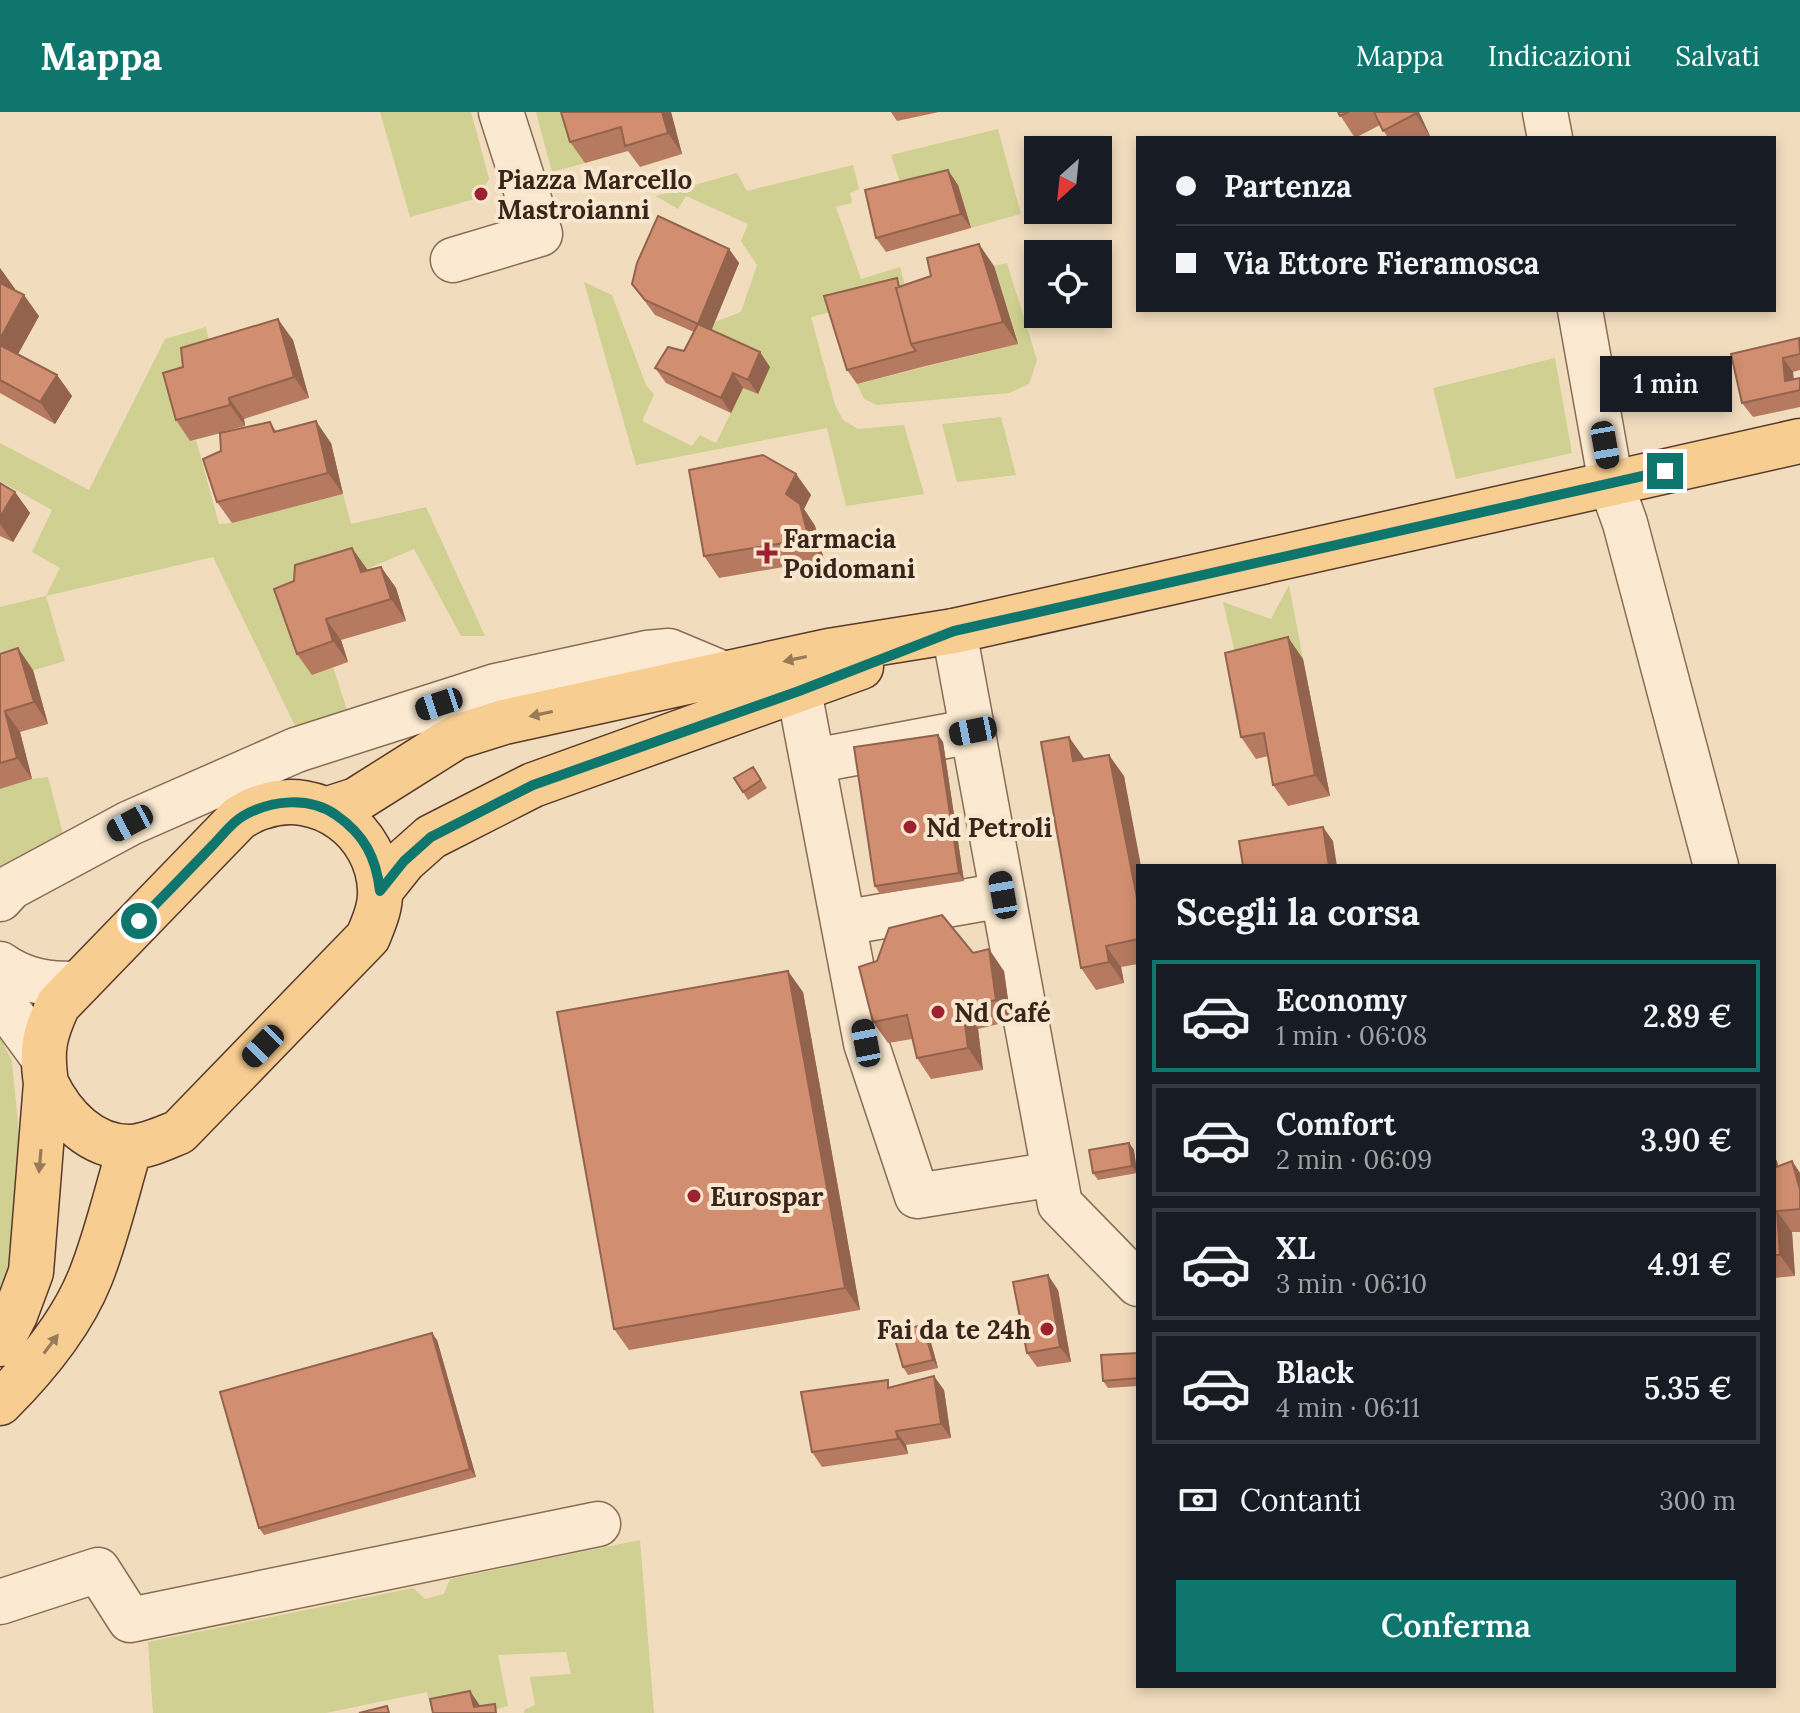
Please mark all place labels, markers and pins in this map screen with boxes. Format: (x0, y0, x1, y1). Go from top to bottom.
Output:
place label: Piazza Marcello Mastroianni (497, 163, 692, 226)
marker: Piazza Marcello Mastroianni (472, 185, 490, 203)
place label: Farmacia Poidomani (783, 522, 915, 585)
marker: Farmacia Poidomani (758, 544, 776, 562)
place label: Nd Petroli (926, 811, 1052, 844)
marker: Nd Petroli (901, 818, 919, 836)
place label: Nd Café (954, 996, 1051, 1029)
marker: Nd Café (929, 1003, 947, 1021)
place label: Eurospar (710, 1180, 824, 1213)
marker: Eurospar (685, 1187, 703, 1205)
place label: Fai da te 24h (877, 1313, 1031, 1346)
marker: Fai da te 24h (1038, 1320, 1056, 1338)

